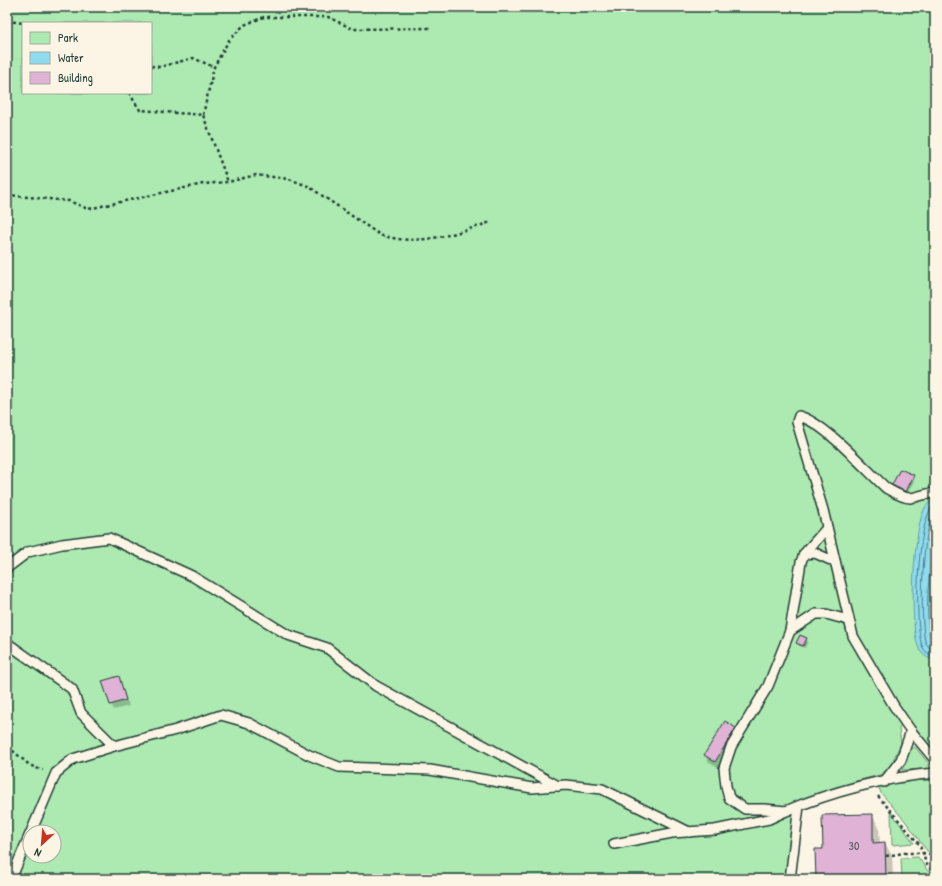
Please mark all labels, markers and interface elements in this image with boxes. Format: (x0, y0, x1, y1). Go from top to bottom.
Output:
legend (22, 22, 152, 94)
text: Park (58, 29, 78, 46)
text: Water (58, 49, 84, 66)
text: Building (58, 69, 93, 86)
north arrow (22, 824, 62, 864)
house number: 30 (849, 837, 859, 854)
text: N (32, 845, 43, 861)

